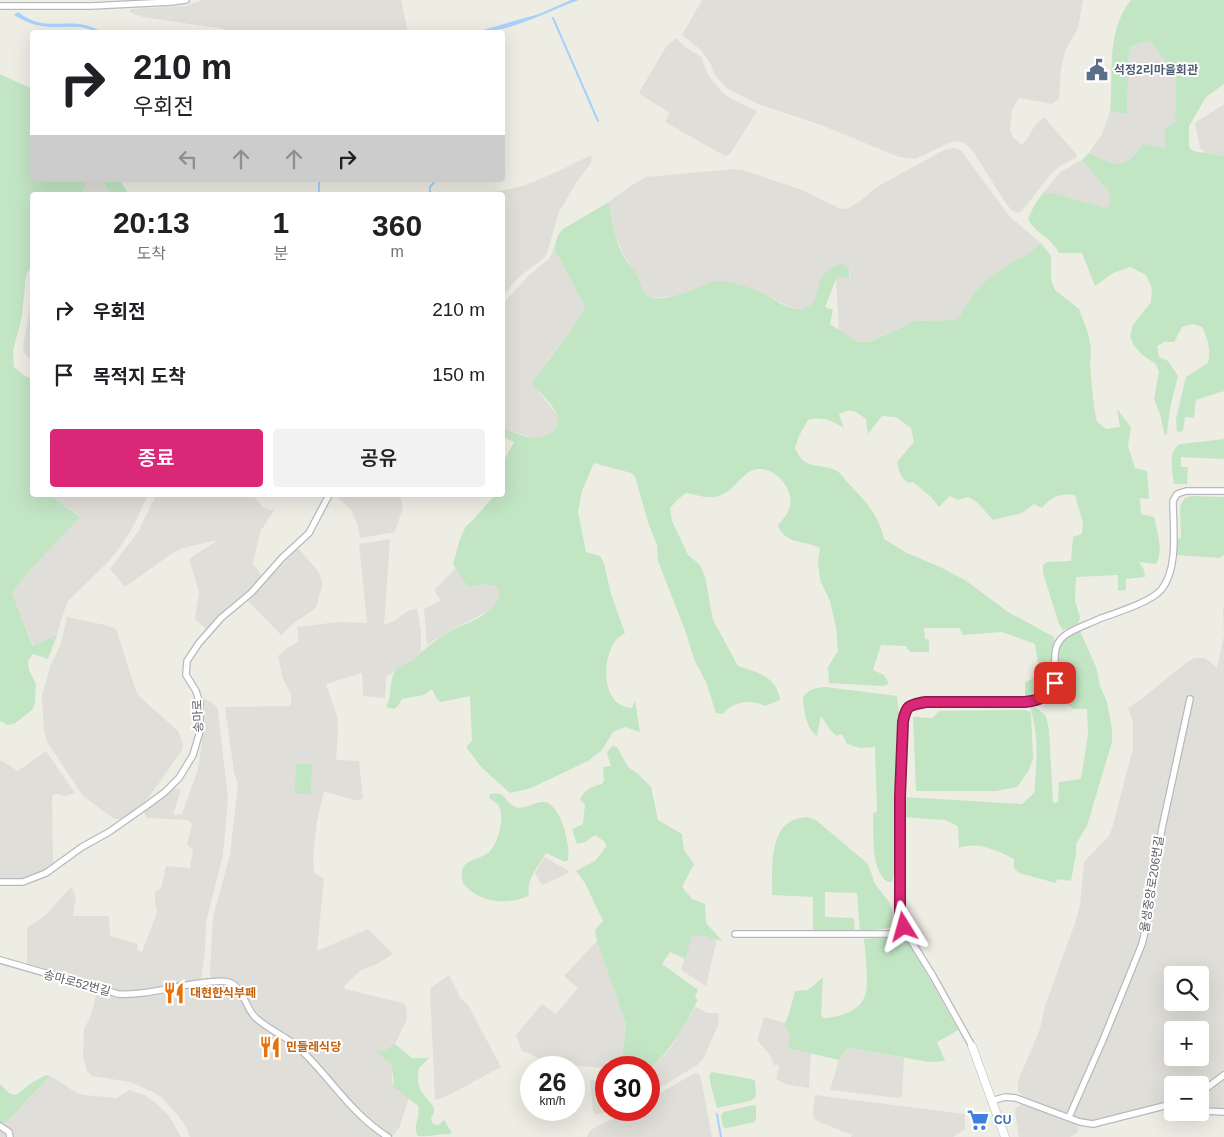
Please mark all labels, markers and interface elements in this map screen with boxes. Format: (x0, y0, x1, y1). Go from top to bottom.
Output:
text: 210 m (133, 47, 232, 86)
icon: right (50, 50, 115, 115)
public building icon: 석정2리마을회관 (1084, 57, 1110, 83)
place label: 석정2리마을회관 (1114, 63, 1198, 77)
text: 우회전 (133, 94, 194, 119)
icon: left (174, 145, 202, 173)
icon: ahead (227, 145, 255, 173)
icon: ahead (280, 145, 308, 173)
icon: right (333, 145, 361, 173)
text: 20:13 (113, 206, 190, 239)
text: 1 (272, 206, 289, 239)
text: 360 (372, 209, 422, 242)
text: m (390, 243, 404, 260)
text: 도착 (137, 245, 166, 262)
text: 분 (273, 245, 288, 262)
icon: right (50, 296, 78, 324)
text: 210 m (432, 299, 485, 320)
text: 우회전 (93, 301, 145, 322)
icon: arrive (50, 361, 78, 389)
text: 150 m (432, 364, 485, 385)
text: 목적지 도착 (93, 366, 186, 387)
button: 종료 (50, 429, 263, 487)
button: 공유 (273, 429, 485, 487)
pin (1034, 662, 1076, 704)
icon: arrive (1041, 669, 1069, 697)
street label: 송마로 (190, 699, 206, 733)
street label: 율생중앙로206번길 (1137, 835, 1167, 933)
position arrow (877, 900, 929, 952)
map controls (1164, 966, 1209, 1121)
button: search (1164, 966, 1209, 1011)
street label: 송마로52번길 (42, 967, 112, 999)
restaurant icon: 대현한식부페 (161, 980, 187, 1006)
place label: 대현한식부페 (190, 986, 256, 1000)
button: + (1164, 1021, 1209, 1066)
restaurant icon: 민들레식당 (257, 1034, 283, 1060)
place label: 민들레식당 (286, 1040, 341, 1054)
speed limit sign: 30 (595, 1056, 660, 1121)
text: 26 (539, 1068, 566, 1096)
button: − (1164, 1076, 1209, 1121)
text: km/h (539, 1094, 566, 1108)
supermarket icon: CU (965, 1107, 991, 1133)
place label: CU (994, 1113, 1011, 1127)

